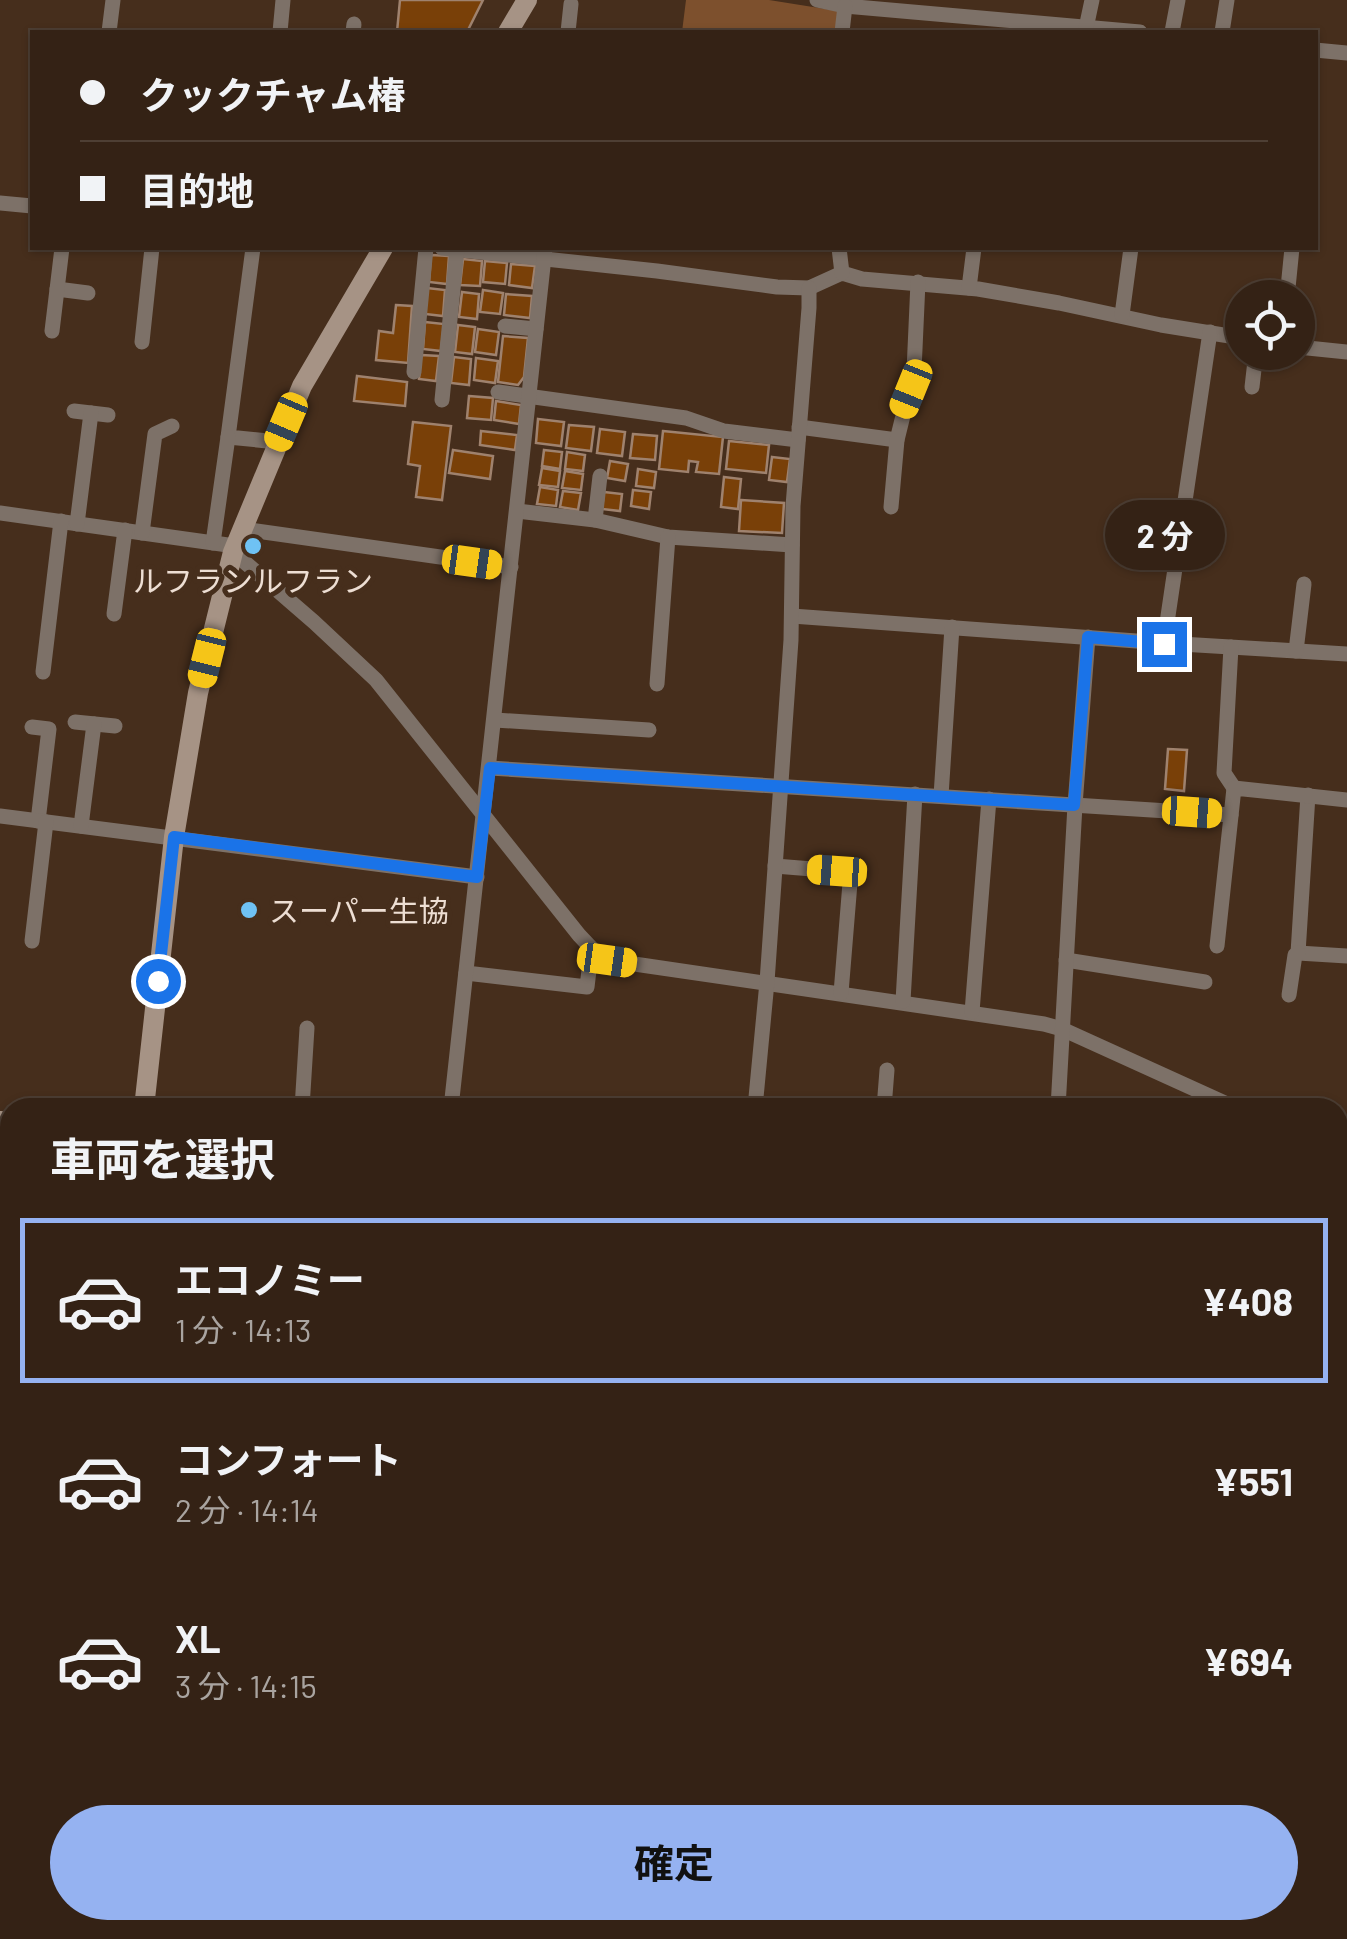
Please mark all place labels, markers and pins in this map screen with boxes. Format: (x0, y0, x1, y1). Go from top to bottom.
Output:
marker: ルフランルフラン (242, 535, 264, 557)
place label: ルフランルフラン (133, 562, 373, 598)
place label: スーパー生協 (269, 892, 449, 928)
marker: スーパー生協 (238, 899, 260, 921)

